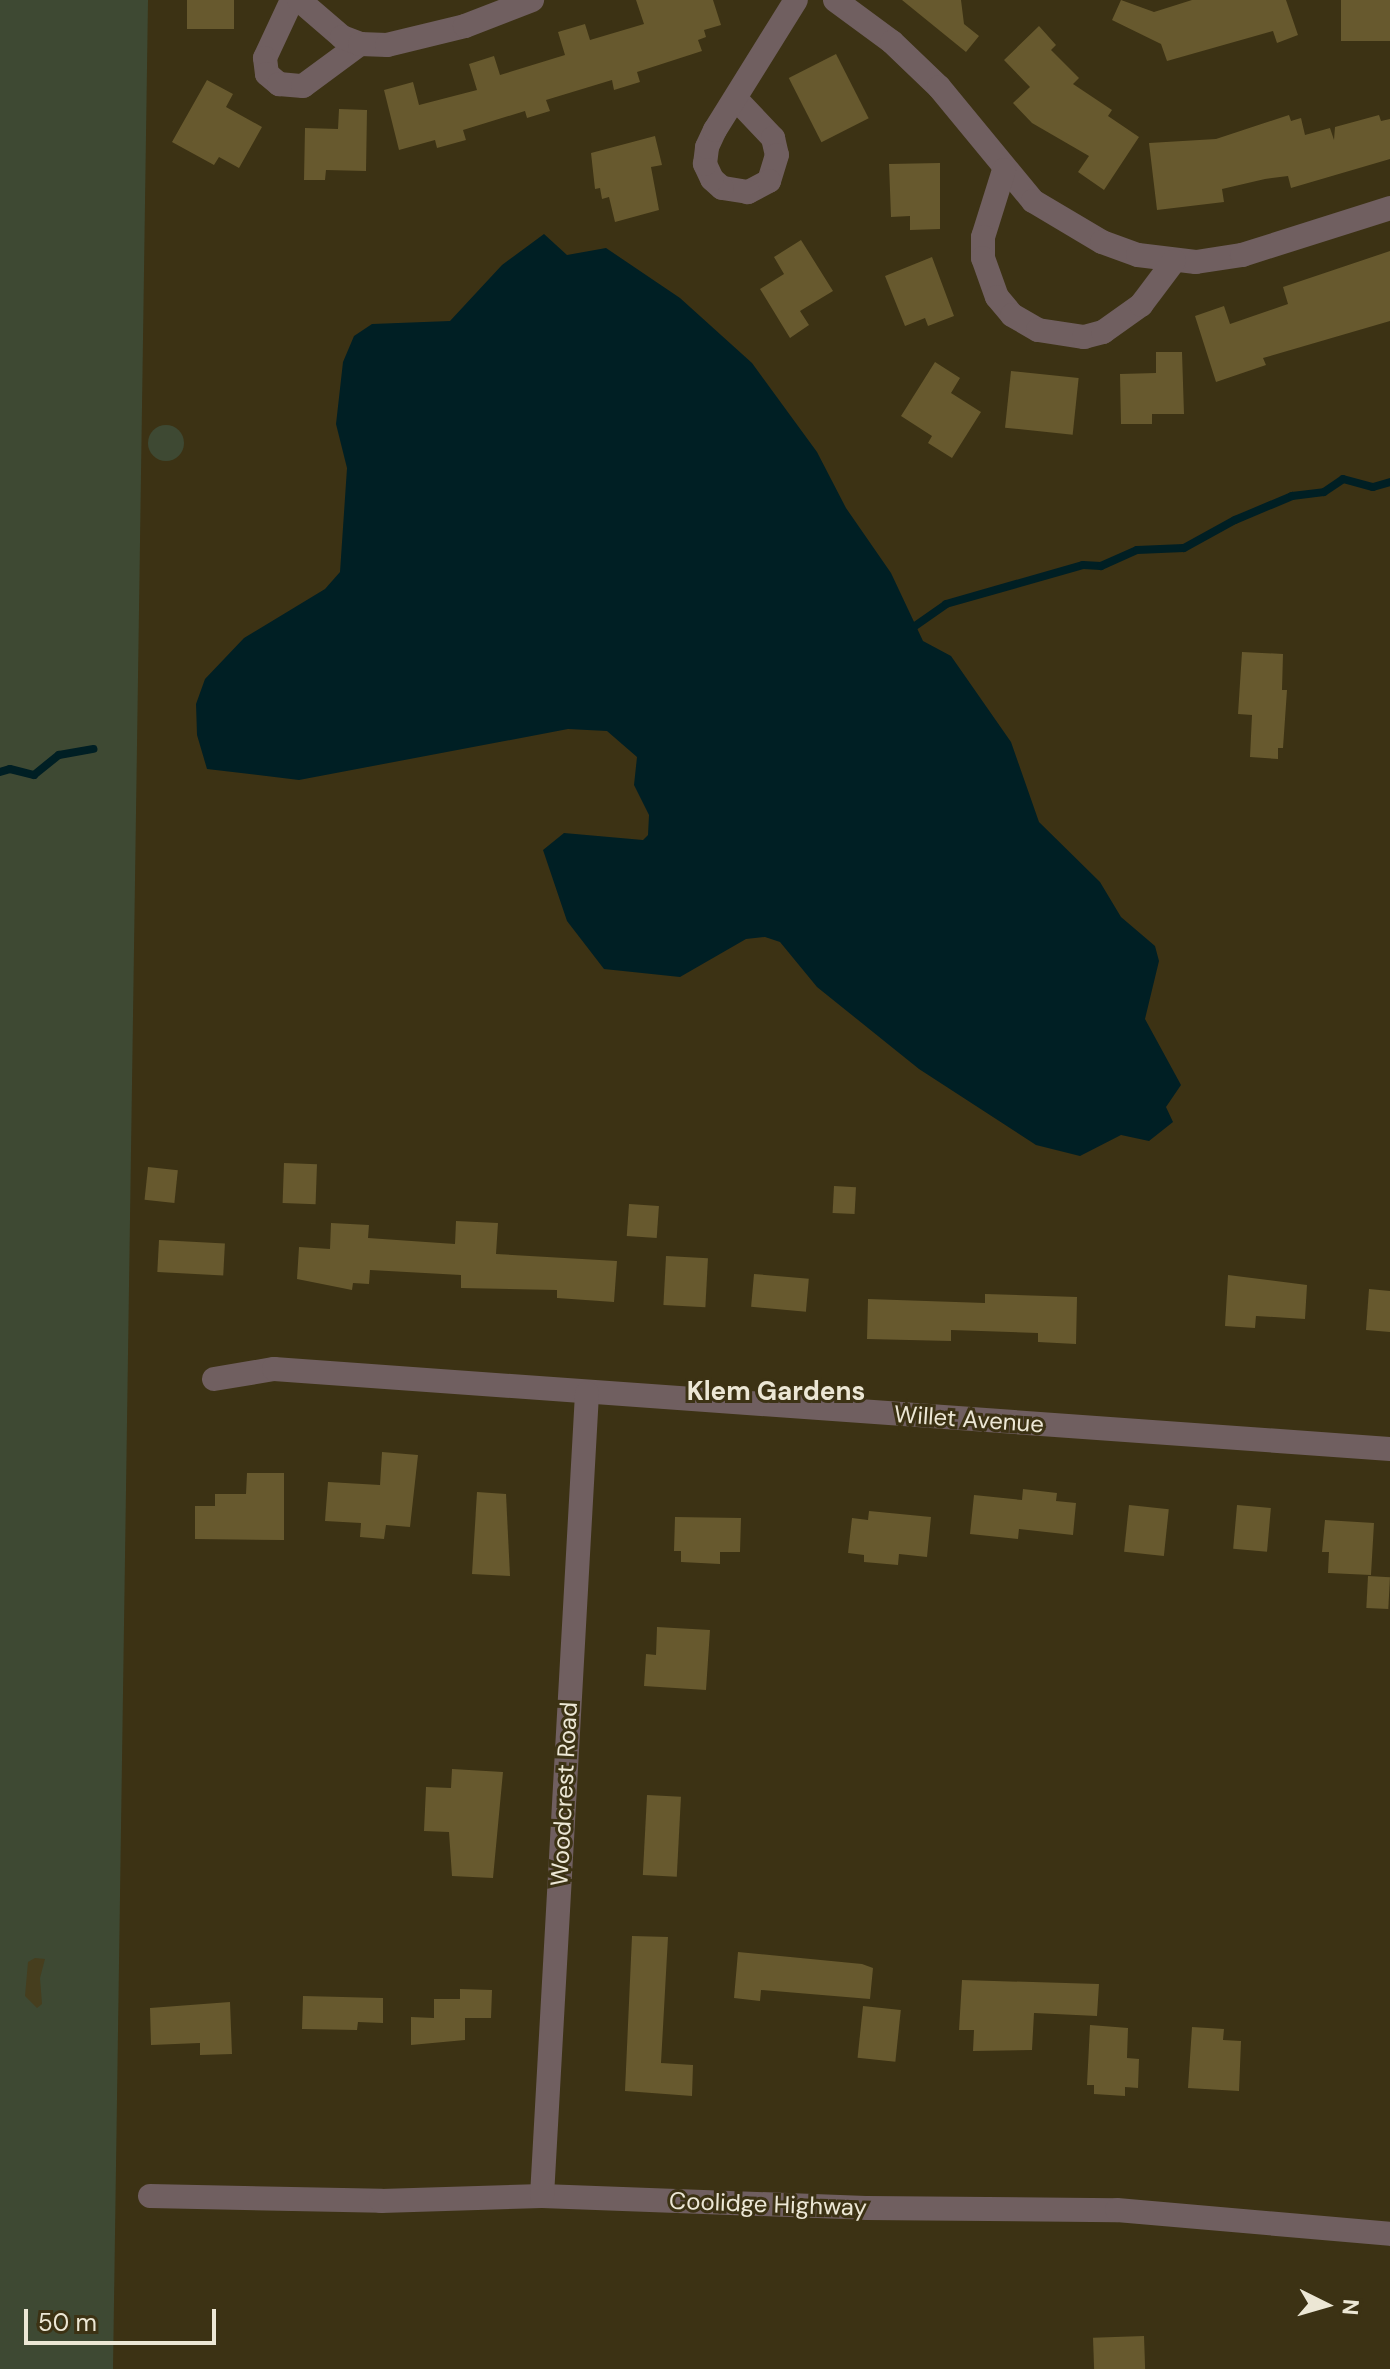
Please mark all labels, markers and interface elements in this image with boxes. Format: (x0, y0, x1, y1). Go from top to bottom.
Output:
district label: Klem Gardens (687, 1376, 865, 1408)
street label: Willet Avenue (893, 1399, 1045, 1439)
street label: Woodcrest Road (545, 1701, 583, 1887)
street label: Coolidge Highway (669, 2186, 867, 2222)
north arrow (1286, 2265, 1366, 2345)
scale bar (28, 2293, 220, 2343)
text: N (1335, 2298, 1366, 2316)
text: 50 m (38, 2307, 97, 2338)

